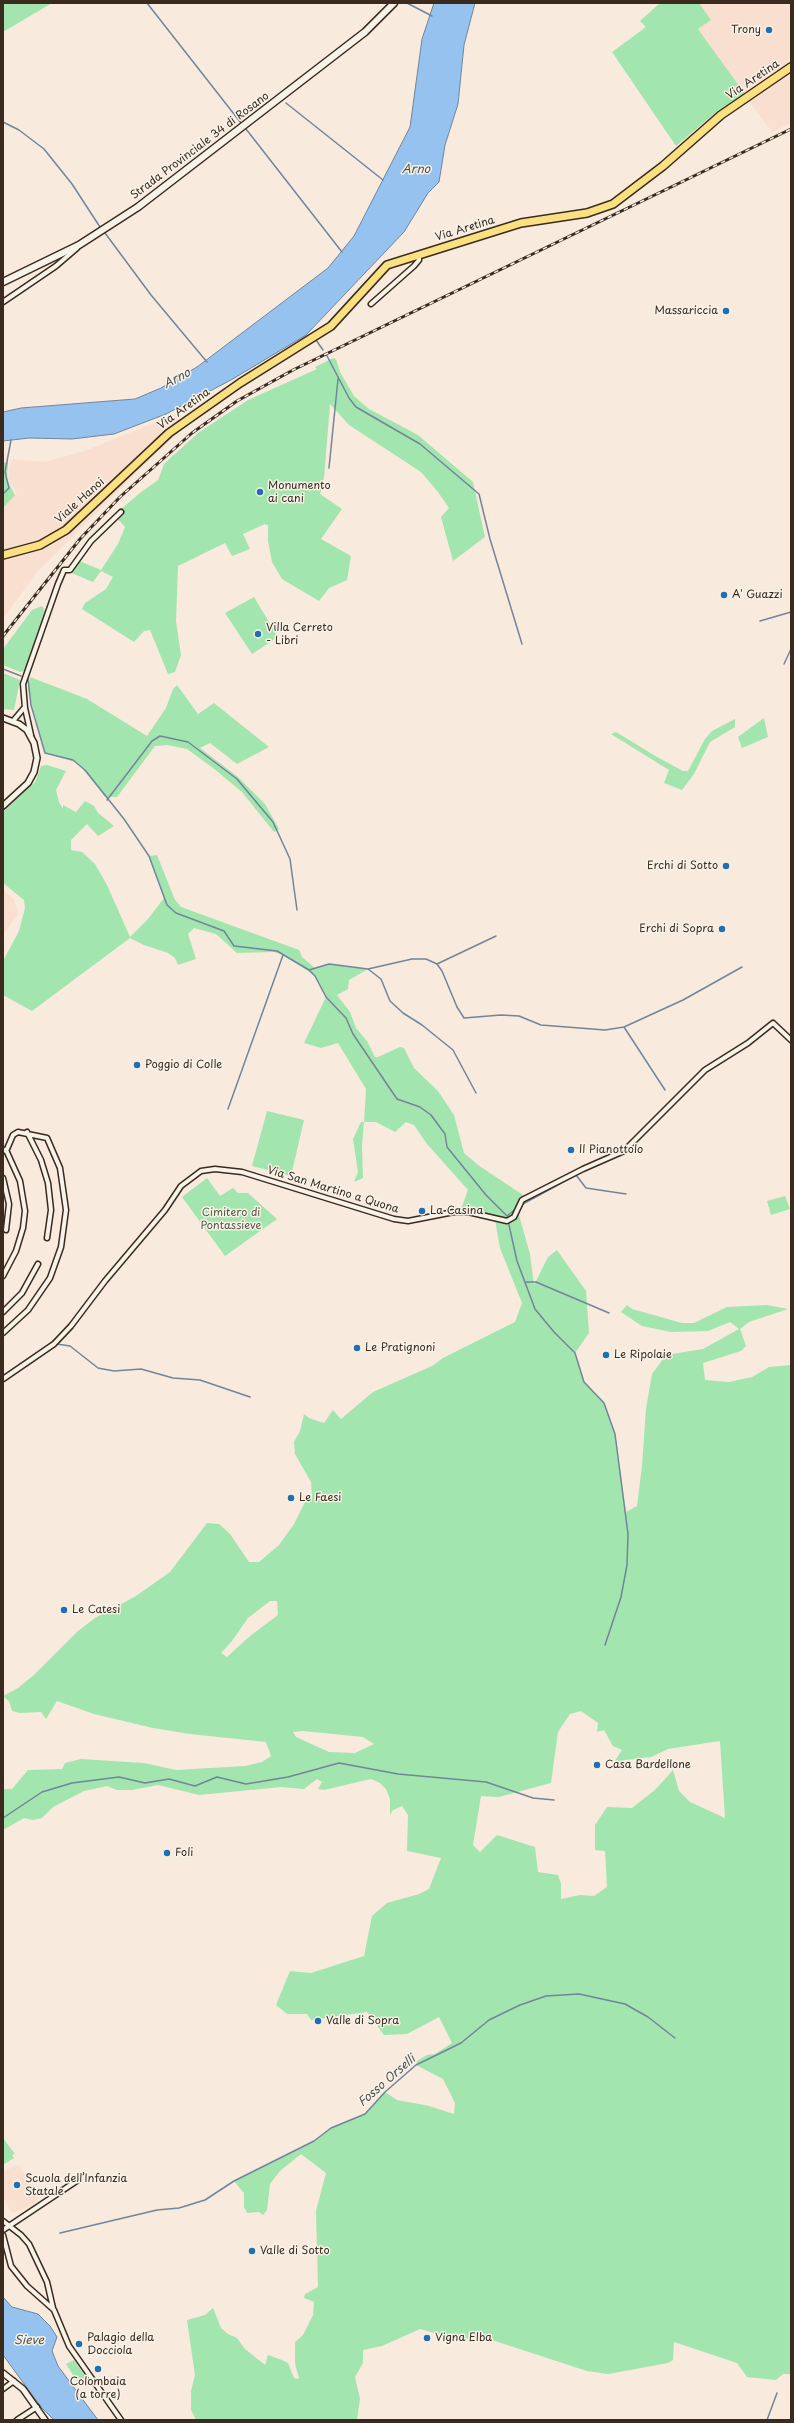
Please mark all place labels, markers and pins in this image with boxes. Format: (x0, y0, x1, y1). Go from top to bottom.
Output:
place label: Trony (731, 23, 761, 37)
marker: Trony (764, 25, 774, 35)
place label: Massariccia (654, 304, 718, 318)
marker: Massariccia (721, 306, 731, 316)
place label: Monumento ai cani (268, 479, 331, 505)
marker: Monumento ai cani (255, 487, 265, 497)
place label: A' Guazzi (732, 588, 783, 602)
marker: A' Guazzi (719, 590, 729, 600)
place label: Villa Cerreto - Libri (266, 621, 333, 647)
marker: Villa Cerreto - Libri (253, 629, 263, 639)
place label: Erchi di Sotto (647, 859, 718, 873)
marker: Erchi di Sotto (721, 861, 731, 871)
place label: Erchi di Sopra (639, 922, 714, 936)
marker: Erchi di Sopra (717, 924, 727, 934)
place label: Poggio di Colle (145, 1058, 222, 1072)
marker: Poggio di Colle (132, 1060, 142, 1070)
place label: Il Pianottolo (579, 1143, 643, 1157)
marker: Il Pianottolo (566, 1145, 576, 1155)
place label: La Casina (430, 1204, 483, 1218)
marker: La Casina (417, 1206, 427, 1216)
place label: Le Pratignoni (365, 1341, 435, 1355)
marker: Le Pratignoni (352, 1343, 362, 1353)
place label: Le Ripolaie (614, 1348, 672, 1362)
marker: Le Ripolaie (601, 1350, 611, 1360)
place label: Le Faesi (299, 1491, 341, 1505)
marker: Le Faesi (286, 1493, 296, 1503)
place label: Le Catesi (72, 1603, 120, 1617)
marker: Le Catesi (59, 1605, 69, 1615)
place label: Casa Bardellone (605, 1758, 691, 1772)
marker: Casa Bardellone (592, 1760, 602, 1770)
place label: Foli (175, 1846, 193, 1860)
marker: Foli (162, 1848, 172, 1858)
place label: Valle di Sopra (326, 2014, 399, 2028)
marker: Valle di Sopra (313, 2016, 323, 2026)
place label: Scuola dell’Infanzia Statale (25, 2172, 127, 2198)
marker: Scuola dell’Infanzia Statale (12, 2180, 22, 2190)
place label: Valle di Sotto (260, 2244, 330, 2258)
marker: Valle di Sotto (247, 2246, 257, 2256)
place label: Palagio della Docciola (87, 2331, 154, 2357)
place label: Vigna Elba (435, 2331, 492, 2345)
marker: Vigna Elba (422, 2333, 432, 2343)
marker: Palagio della Docciola (74, 2339, 84, 2349)
marker: Colombaia (a torre) (93, 2364, 103, 2374)
place label: Colombaia (a torre) (70, 2375, 126, 2401)

